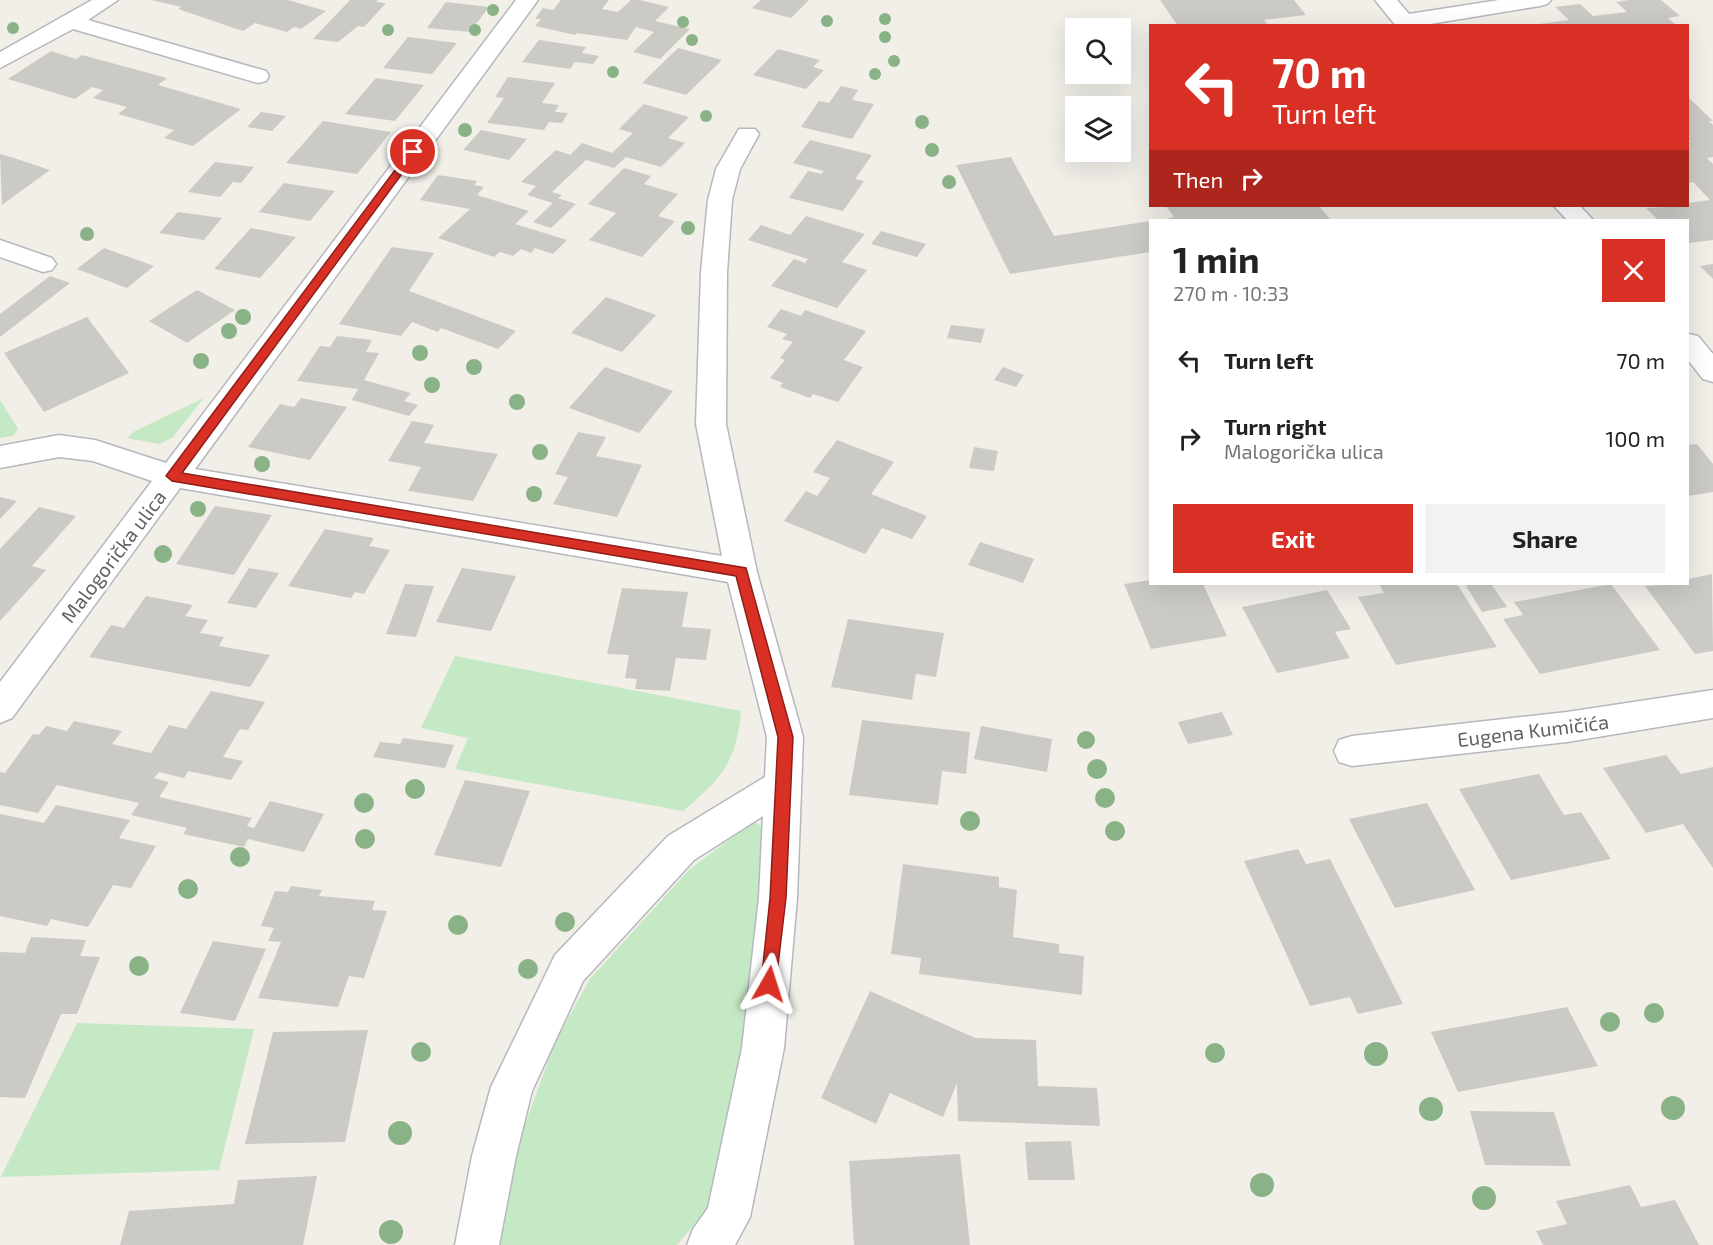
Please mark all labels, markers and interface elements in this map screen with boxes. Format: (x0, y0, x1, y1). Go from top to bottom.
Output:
map controls (1065, 18, 1131, 162)
button: search (1065, 18, 1131, 84)
text: 70 m (1272, 46, 1367, 96)
icon: left (1173, 48, 1251, 126)
button: layers (1065, 96, 1131, 162)
text: Turn left (1272, 97, 1376, 129)
pin (387, 126, 438, 177)
icon: arrive (396, 135, 429, 168)
icon: right (1235, 162, 1268, 195)
text: Then (1173, 166, 1223, 192)
text: 1 min (1173, 237, 1260, 280)
button: close (1602, 239, 1665, 302)
text: 270 m · 10:33 (1173, 281, 1289, 305)
icon: left (1173, 344, 1206, 377)
text: Turn left (1224, 347, 1313, 373)
text: 70 m (1616, 347, 1665, 373)
text: Turn right (1224, 413, 1326, 439)
icon: right (1173, 422, 1206, 455)
text: 100 m (1606, 425, 1665, 451)
text: Malogorička ulica (1224, 439, 1384, 463)
street label: Malogorička ulica (55, 485, 171, 627)
button: Exit (1173, 504, 1413, 573)
button: Share (1425, 504, 1665, 573)
street label: Eugena Kumičića (1456, 709, 1610, 751)
position arrow (737, 952, 801, 1016)

